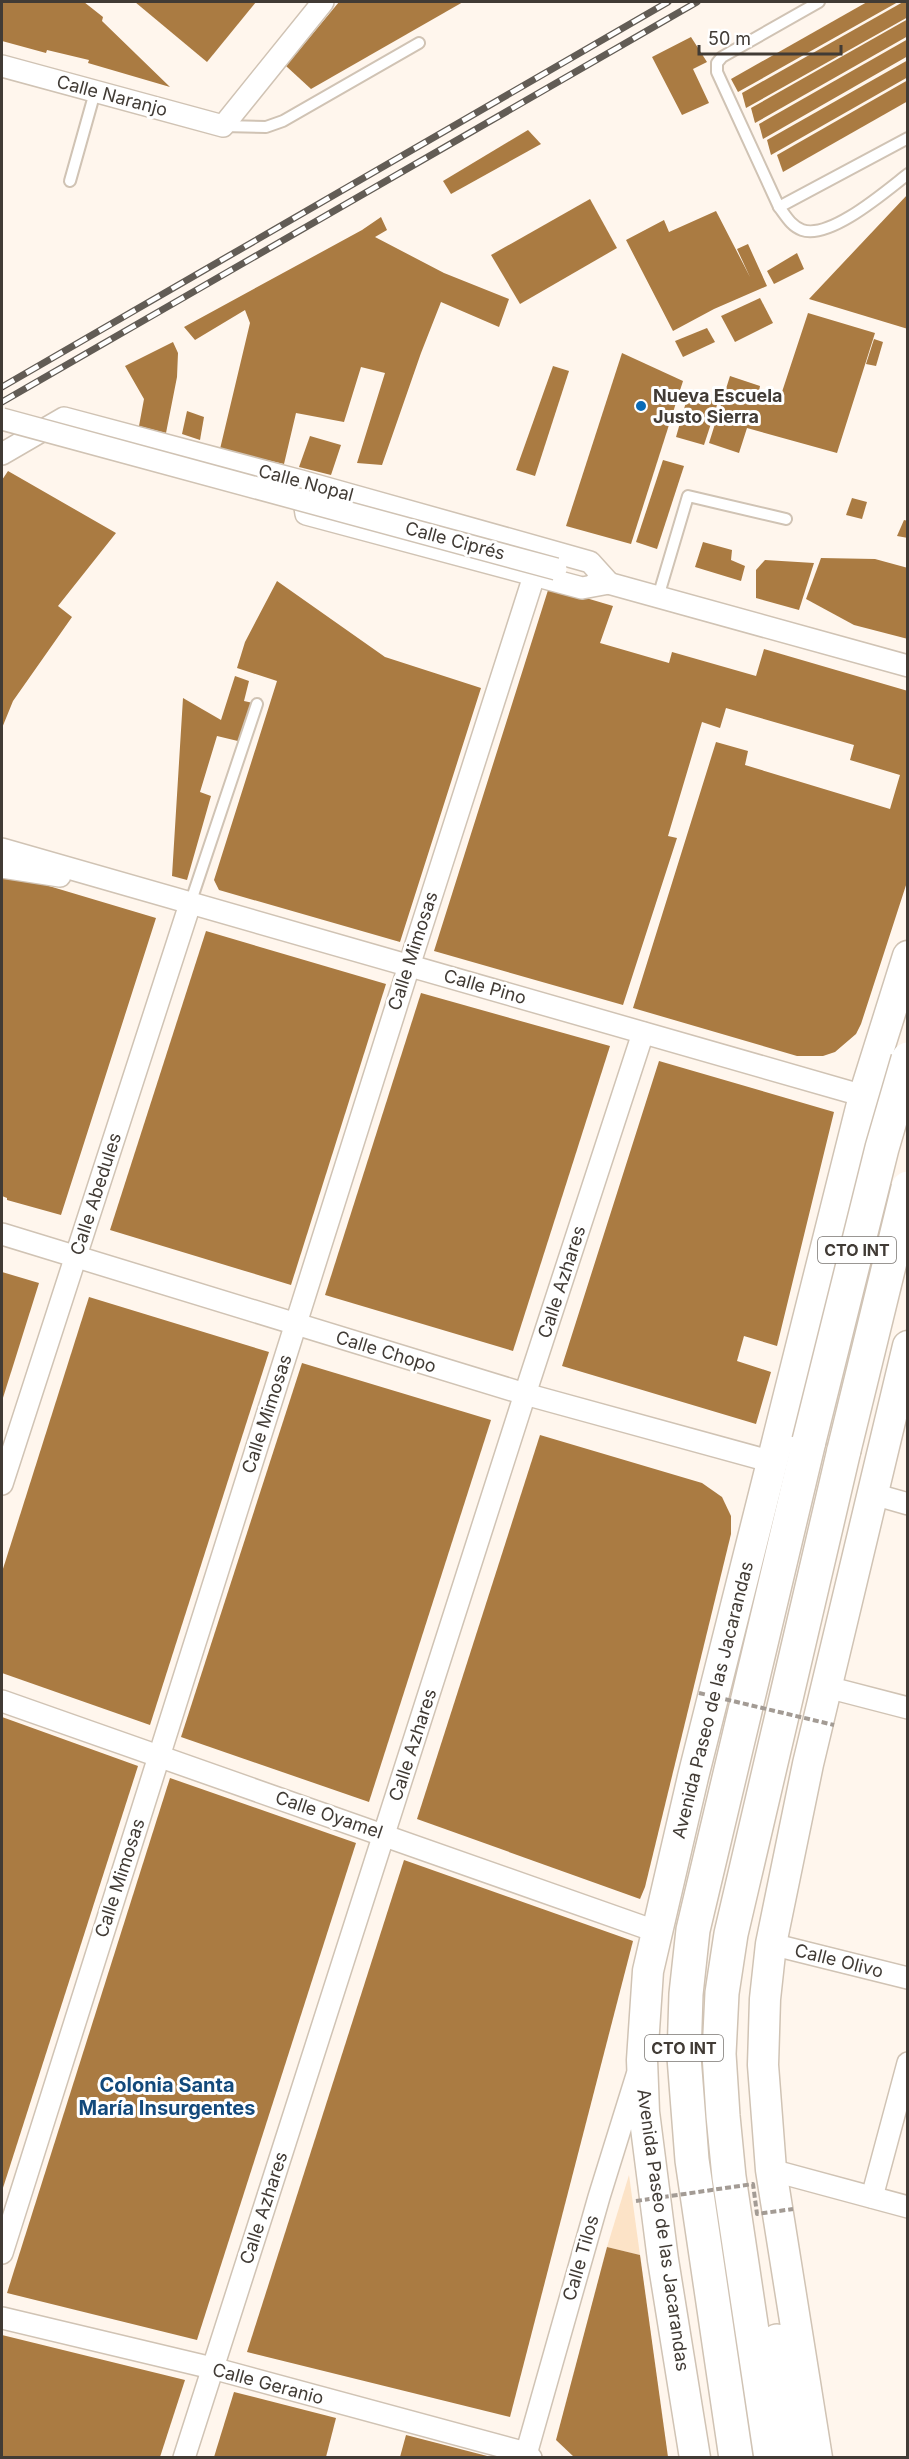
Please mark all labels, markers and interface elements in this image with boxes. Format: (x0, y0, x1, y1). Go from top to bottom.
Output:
scale bar (699, 18, 842, 56)
text: 50 m (708, 28, 751, 49)
street label: Calle Naranjo (54, 71, 170, 120)
place label: Nueva Escuela Justo Sierra (653, 385, 783, 427)
marker: Nueva Escuela Justo Sierra (634, 399, 648, 413)
street label: Calle Nopal (256, 460, 356, 505)
street label: Calle Ciprés (403, 517, 507, 564)
street label: Calle Mimosas (383, 889, 442, 1013)
street label: Calle Pino (441, 965, 529, 1008)
street label: Calle Abedules (66, 1130, 125, 1258)
street label: Calle Azhares (533, 1223, 590, 1341)
road number: CTO INT (818, 1237, 896, 1263)
street label: Calle Chopo (333, 1326, 439, 1377)
street label: Calle Mimosas (237, 1352, 296, 1476)
street label: Avenida Paseo de las Jacarandas (668, 1559, 757, 1841)
street label: Calle Azhares (384, 1686, 441, 1804)
street label: Calle Oyamel (273, 1786, 386, 1843)
street label: Calle Mimosas (90, 1816, 149, 1940)
street label: Calle Olivo (793, 1939, 886, 1982)
road number: CTO INT (645, 2035, 723, 2061)
district label: Colonia Santa María Insurgentes (79, 2073, 255, 2120)
street label: Avenida Paseo de las Jacarandas (633, 2087, 694, 2372)
street label: Calle Azhares (235, 2149, 292, 2267)
street label: Calle Tilos (558, 2213, 603, 2303)
street label: Calle Geranio (210, 2359, 326, 2408)

